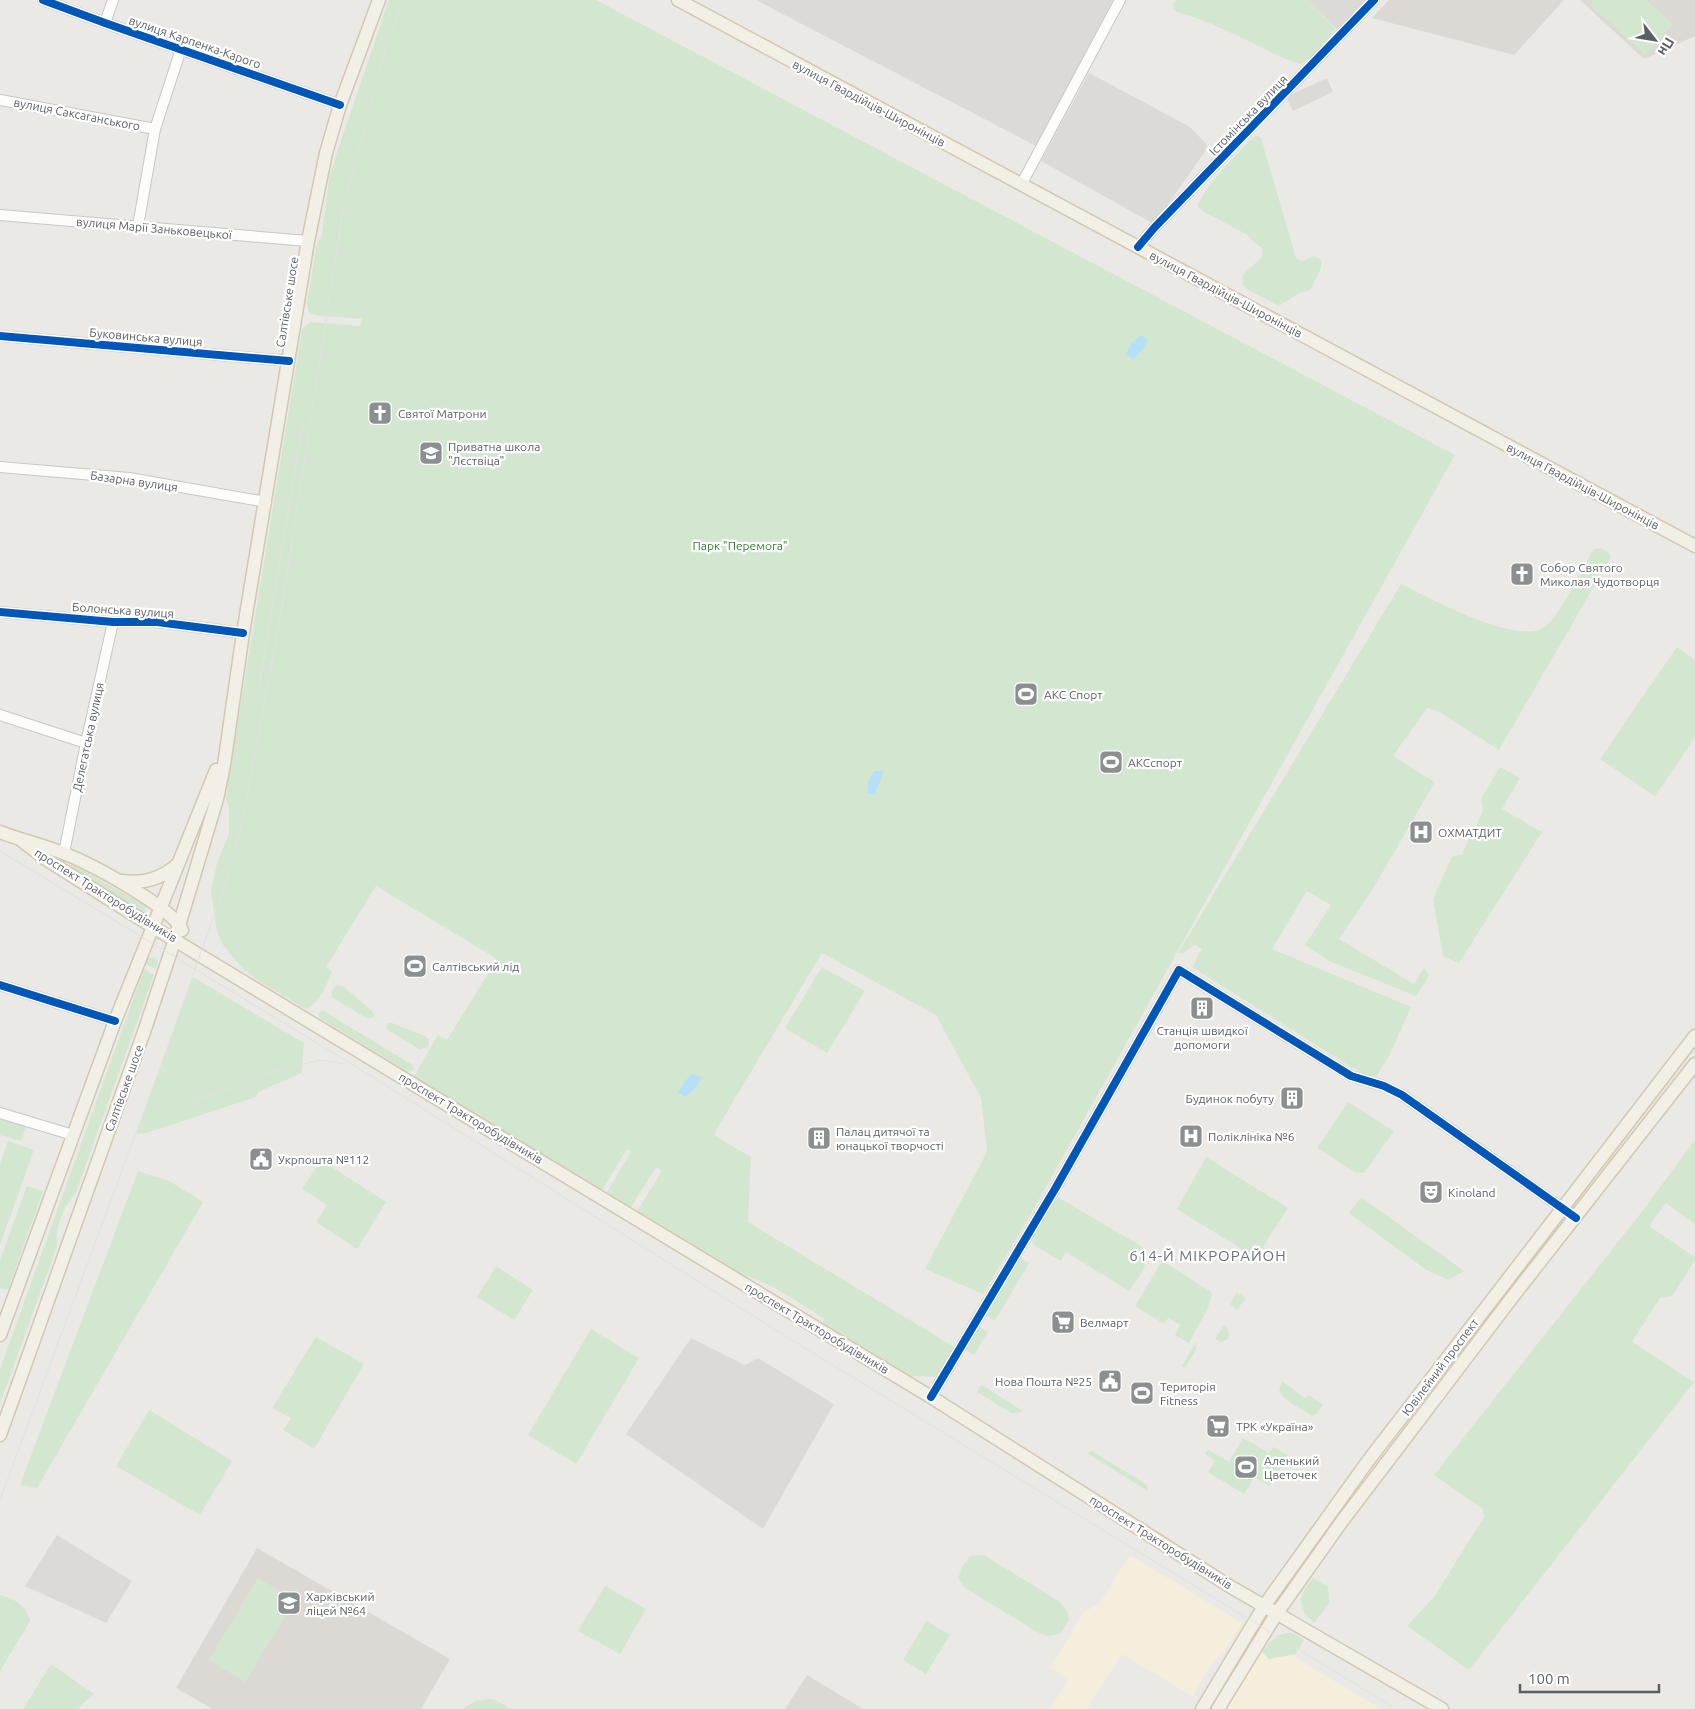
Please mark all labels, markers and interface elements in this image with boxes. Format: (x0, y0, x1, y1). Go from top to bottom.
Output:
street label: вулиця Карпенка-Карого (127, 13, 263, 71)
north arrow (1630, 15, 1680, 65)
text: Пн (1655, 35, 1678, 59)
street label: вулиця Гвардійців-Широнінців (791, 57, 947, 149)
street label: Істомінська вулиця (1206, 72, 1290, 158)
street label: вулиця Саксаганського (13, 95, 141, 133)
street label: вулиця Марії Заньковецької (76, 215, 233, 241)
street label: вулиця Гвардійців-Широнінців (1148, 248, 1304, 340)
street label: Салтівське шосе (273, 256, 301, 348)
street label: Буковинська вулиця (89, 326, 203, 348)
church icon: Святої Матрони (367, 400, 393, 426)
place label: Святої Матрони (398, 407, 487, 420)
school or university icon: Приватна школа "Лєствіца" (418, 440, 444, 466)
place label: Приватна школа "Лєствіца" (448, 440, 540, 467)
street label: вулиця Гвардійців-Широнінців (1505, 440, 1661, 532)
street label: Базарна вулиця (89, 468, 179, 494)
park label: Парк "Перемога" (692, 539, 788, 552)
church icon: Собор Святого Миколая Чудотворця (1509, 561, 1535, 587)
place label: Собор Святого Миколая Чудотворця (1540, 561, 1659, 588)
street label: Болонська вулиця (72, 600, 174, 620)
street label: Делегатська вулиця (70, 681, 106, 793)
sports icon: АКС Спорт (1013, 681, 1039, 707)
place label: АКС Спорт (1044, 688, 1103, 701)
sports icon: АКСспорт (1098, 749, 1124, 775)
place label: АКСспорт (1128, 756, 1183, 769)
hospital icon: ОХМАТДИТ (1408, 819, 1434, 845)
place label: ОХМАТДИТ (1438, 826, 1502, 839)
street label: проспект Тракторобудівників (32, 846, 180, 944)
sports icon: Салтівський лід (402, 953, 428, 979)
place label: Салтівський лід (432, 960, 519, 973)
building icon: Станція швидкої допомоги (1189, 995, 1215, 1021)
place label: Станція швидкої допомоги (1156, 1024, 1249, 1051)
street label: Салтівське шосе (102, 1043, 146, 1133)
street label: проспект Тракторобудівників (397, 1070, 545, 1166)
building icon: Будинок побуту (1279, 1085, 1305, 1111)
place label: Будинок побуту (1186, 1092, 1274, 1105)
hospital icon: Поліклініка №6 (1178, 1123, 1204, 1149)
building icon: Палац дитячої та юнацької творчості (806, 1125, 832, 1151)
place label: Палац дитячої та юнацької творчості (836, 1125, 944, 1152)
place label: Поліклініка №6 (1208, 1130, 1295, 1143)
public building icon: Укрпошта №112 (248, 1146, 274, 1172)
place label: Укрпошта №112 (278, 1153, 369, 1166)
theatre icon: Kinoland (1418, 1179, 1444, 1205)
place label: Kinoland (1448, 1186, 1496, 1199)
district label: 614-Й МІКРОРАЙОН (1129, 1247, 1287, 1264)
street label: проспект Тракторобудівників (743, 1280, 891, 1376)
supermarket icon: Велмарт (1050, 1309, 1076, 1335)
street label: Ювілейний проспект (1399, 1315, 1481, 1418)
place label: Велмарт (1080, 1316, 1129, 1329)
public building icon: Нова Пошта №25 (1097, 1368, 1123, 1394)
place label: Нова Пошта №25 (995, 1375, 1092, 1388)
sports icon: Територія Fitness (1129, 1380, 1155, 1406)
place label: Територія Fitness (1160, 1380, 1216, 1407)
supermarket icon: ТРК «Україна» (1205, 1413, 1231, 1439)
place label: ТРК «Україна» (1236, 1420, 1314, 1433)
sports icon: Аленький Цветочек (1233, 1454, 1259, 1480)
place label: Аленький Цветочек (1264, 1454, 1319, 1481)
street label: проспект Тракторобудівників (1087, 1493, 1235, 1591)
school or university icon: Харківський ліцей №64 (276, 1590, 302, 1616)
place label: Харківський ліцей №64 (306, 1590, 375, 1617)
scale bar (1520, 1662, 1659, 1694)
text: 100 m (1528, 1670, 1570, 1687)

